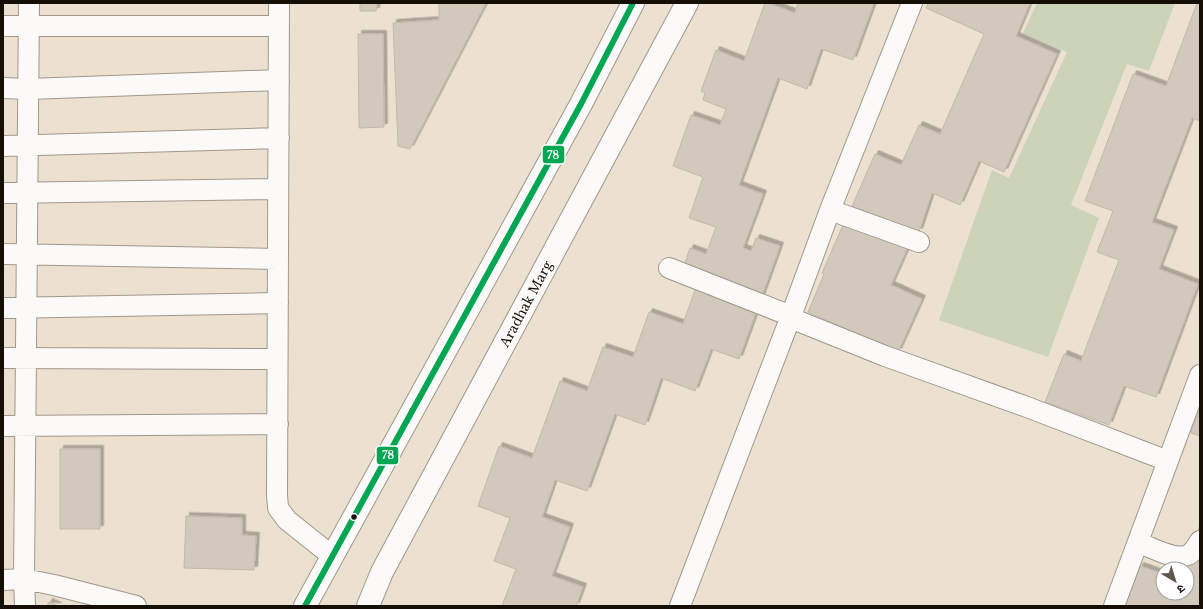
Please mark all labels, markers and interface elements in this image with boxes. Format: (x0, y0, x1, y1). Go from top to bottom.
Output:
line badge: 78 (542, 145, 565, 164)
text: 78 (547, 148, 559, 162)
street label: Aradhak Marg (496, 258, 556, 351)
line badge: 78 (376, 446, 399, 465)
text: 78 (382, 448, 394, 462)
unlabelled marker (349, 512, 359, 522)
north arrow (1155, 561, 1195, 601)
text: उ (1174, 581, 1188, 597)

